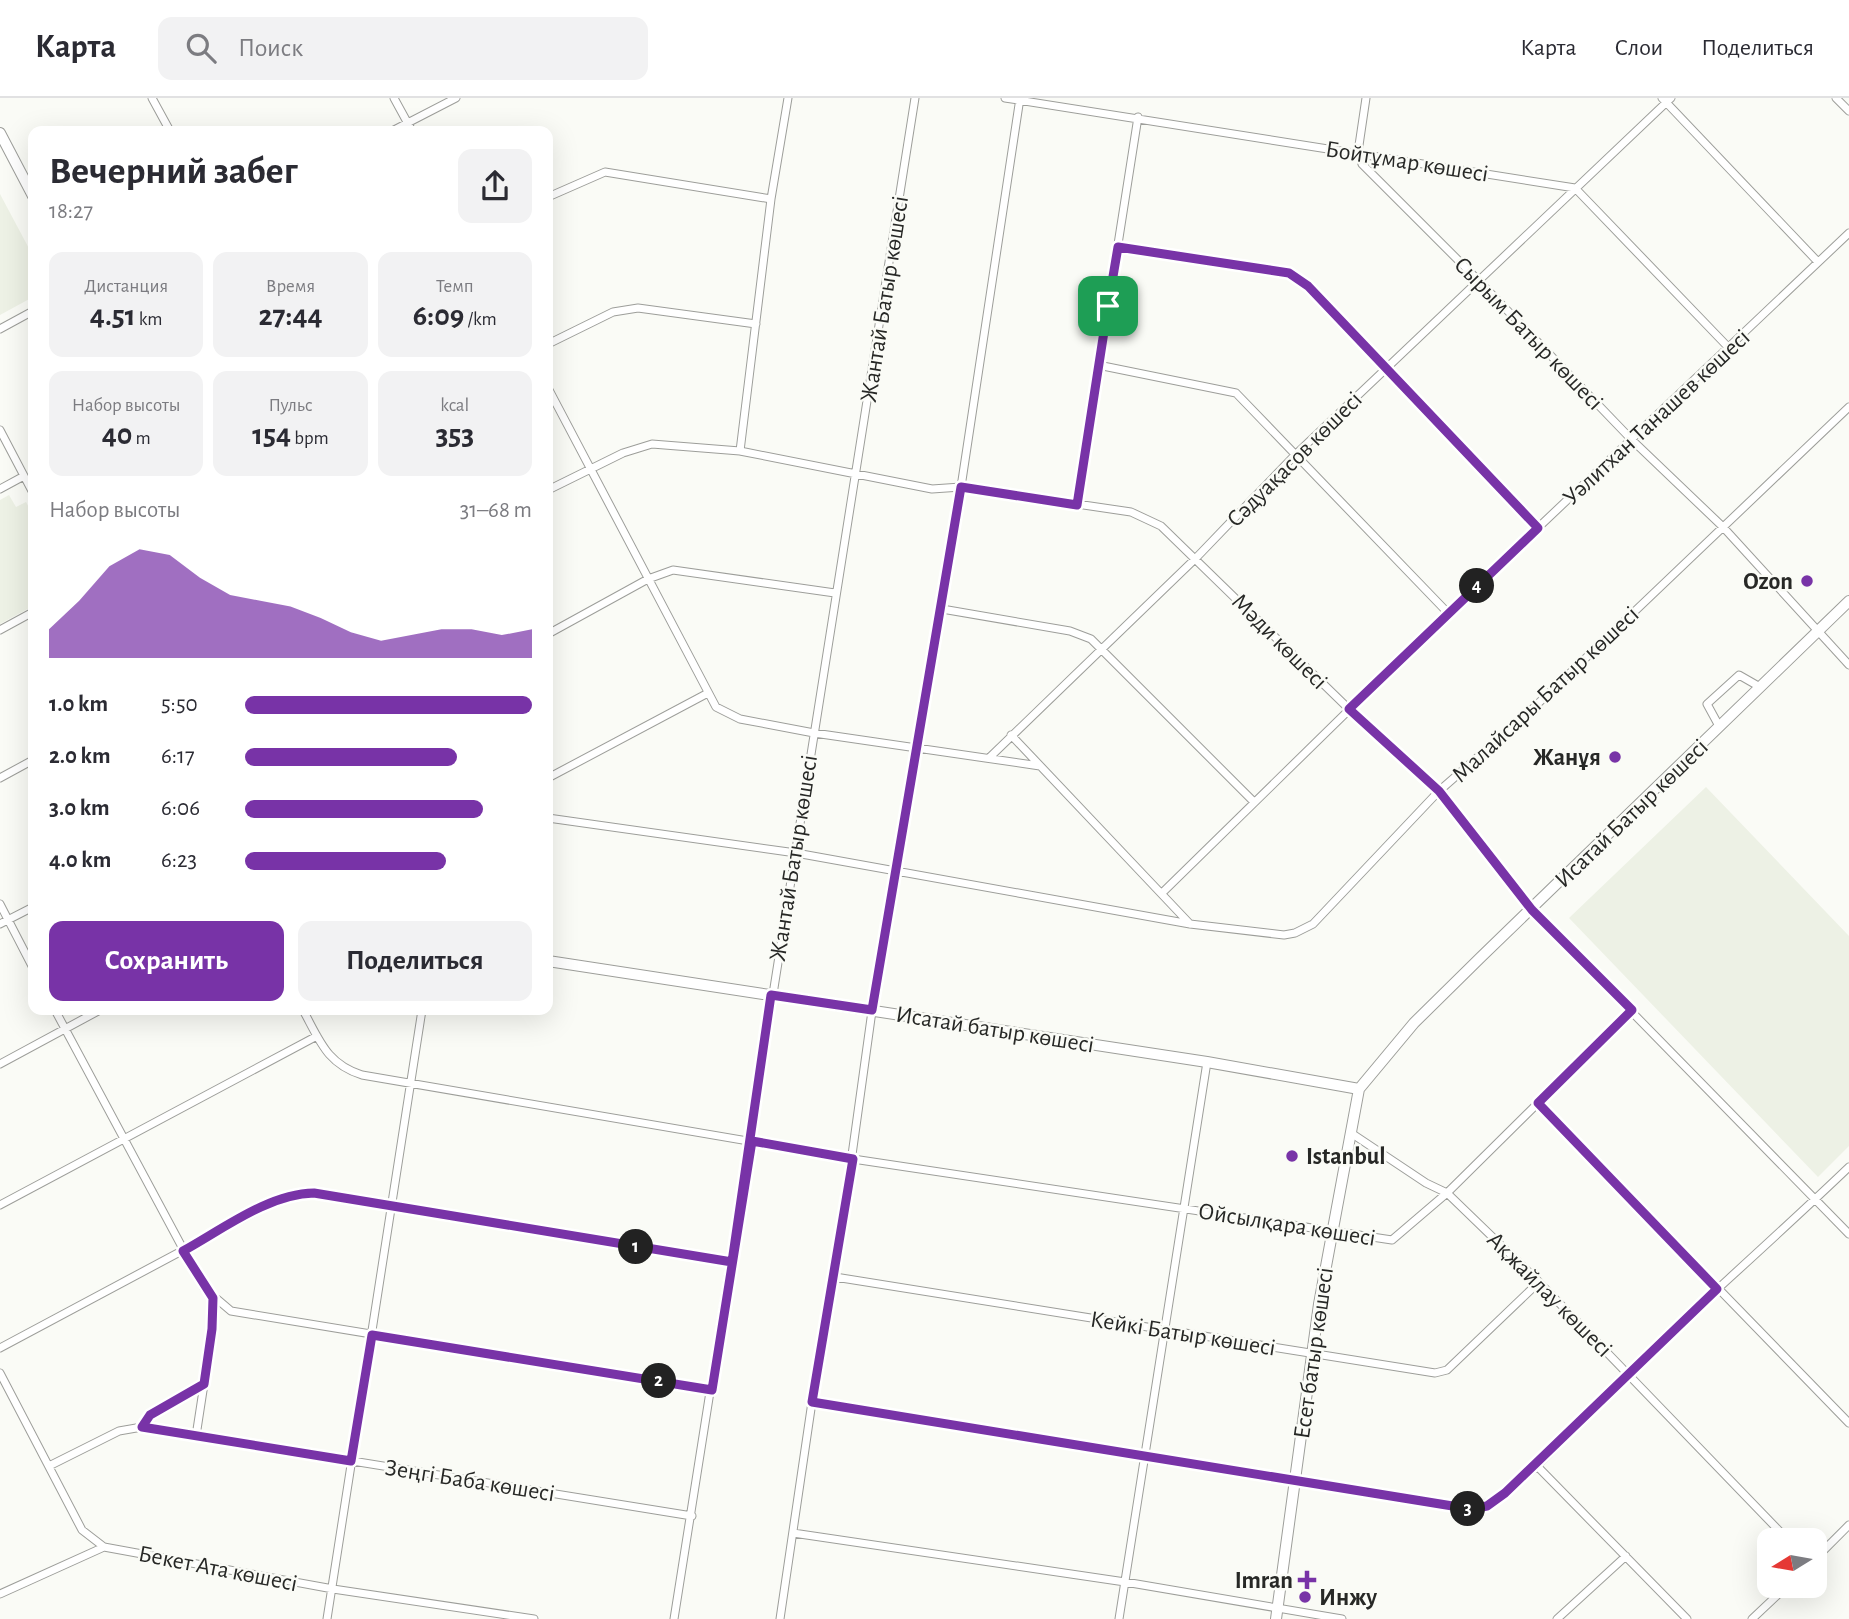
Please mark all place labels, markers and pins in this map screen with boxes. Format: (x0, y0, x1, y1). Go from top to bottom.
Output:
pin (1078, 276, 1138, 336)
pin: 4 (1460, 568, 1494, 603)
place label: Ozon (1743, 570, 1793, 594)
marker: Ozon (1799, 573, 1815, 589)
place label: Жанұя (1533, 746, 1601, 770)
marker: Жанұя (1607, 749, 1623, 765)
place label: Istanbul (1306, 1145, 1386, 1169)
marker: Istanbul (1284, 1148, 1300, 1164)
pin: 1 (618, 1230, 654, 1264)
pin: 2 (642, 1364, 676, 1398)
pin: 3 (1450, 1492, 1486, 1526)
place label: Imran (1235, 1569, 1293, 1593)
marker: Imran (1299, 1572, 1315, 1588)
place label: Инжу (1319, 1586, 1377, 1610)
marker: Инжу (1297, 1589, 1313, 1605)

